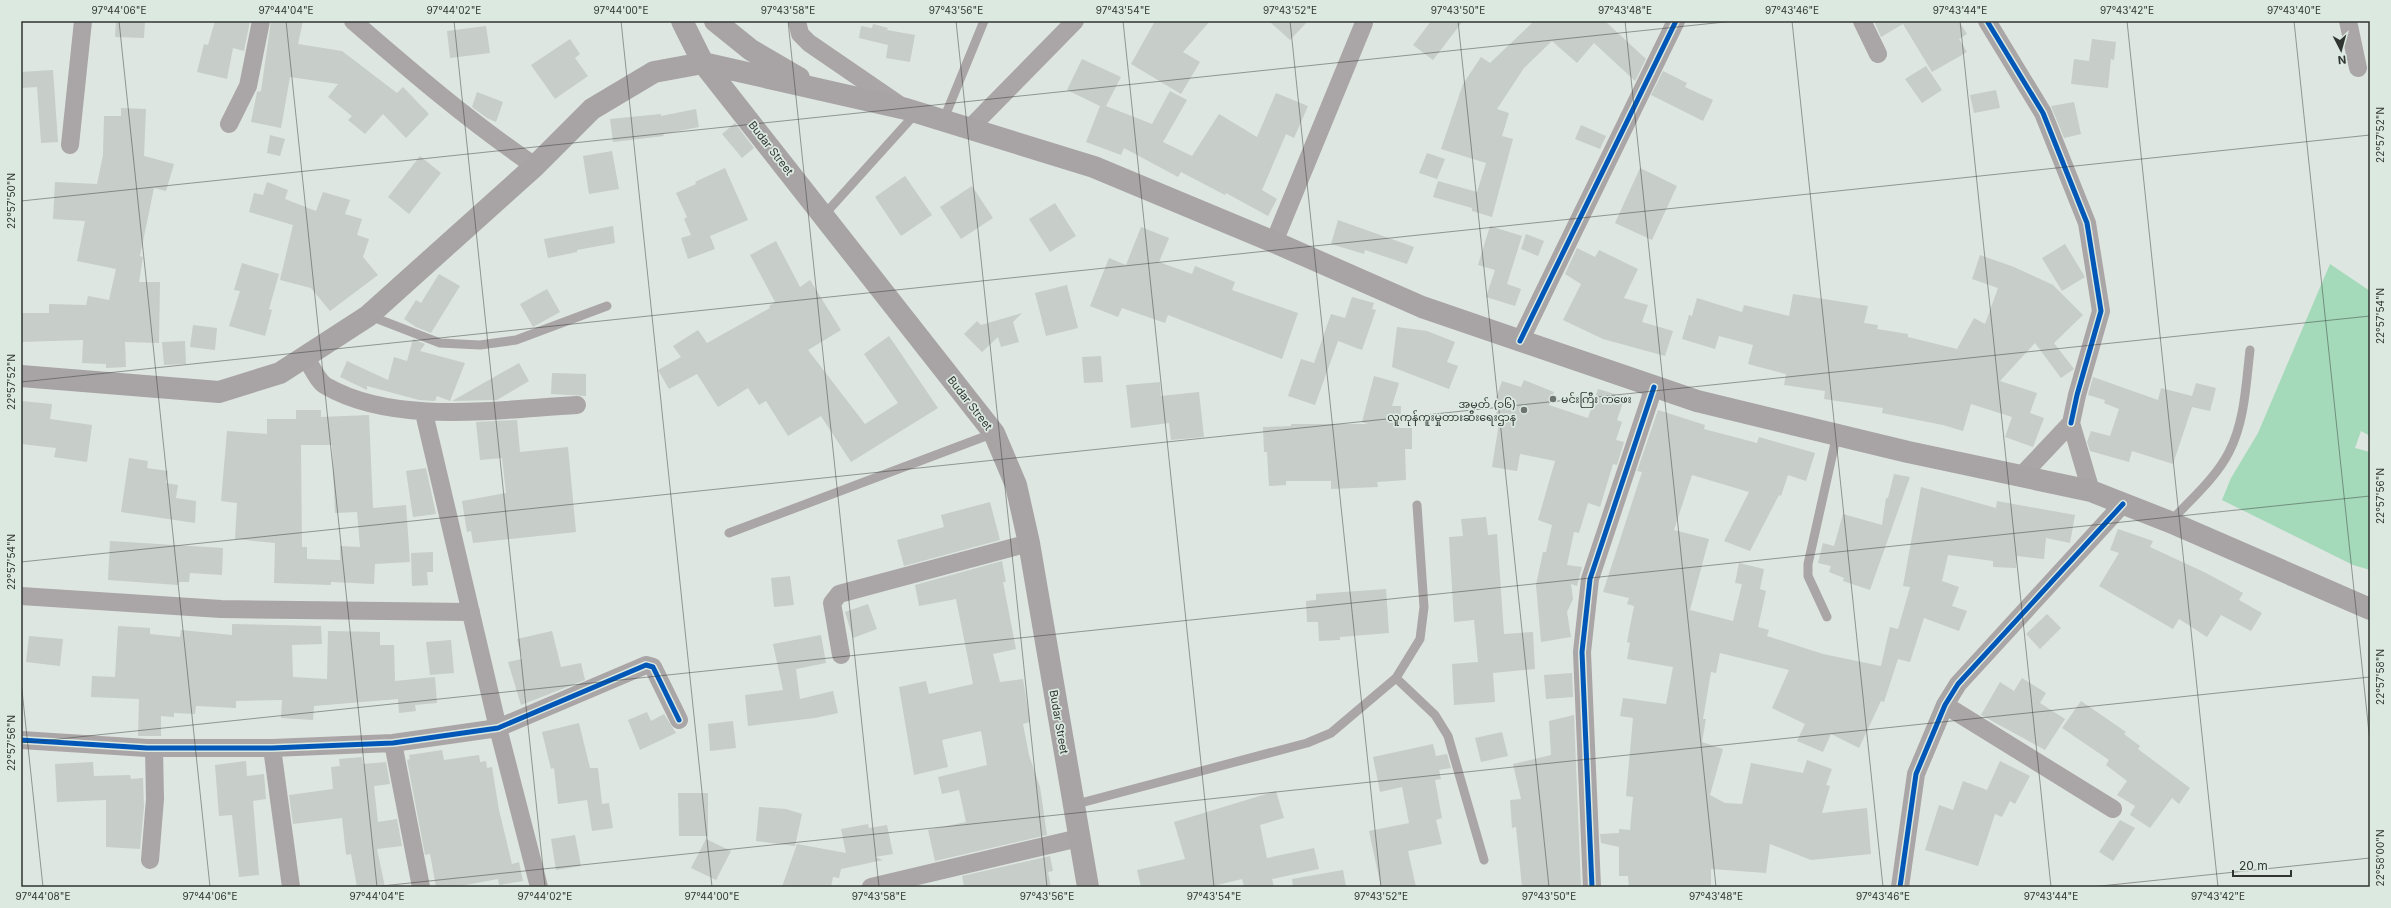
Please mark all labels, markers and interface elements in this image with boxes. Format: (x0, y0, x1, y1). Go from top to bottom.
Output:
text: 97°44'06"E (92, 4, 146, 16)
text: 97°44'04"E (258, 4, 314, 16)
text: 97°44'02"E (427, 4, 481, 16)
text: 97°44'00"E (594, 4, 648, 16)
text: 97°43'58"E (761, 4, 815, 16)
text: 97°43'56"E (929, 4, 983, 16)
text: 97°43'54"E (1096, 4, 1150, 16)
text: 97°43'52"E (1263, 4, 1317, 16)
text: 97°43'50"E (1431, 4, 1485, 16)
text: 97°43'48"E (1598, 4, 1652, 16)
text: 97°43'46"E (1765, 4, 1819, 16)
text: 97°43'44"E (1933, 4, 1987, 16)
text: 97°43'42"E (2100, 4, 2154, 16)
text: 97°43'40"E (2267, 4, 2321, 16)
north arrow (2321, 30, 2361, 70)
text: N (2337, 53, 2347, 67)
text: 22°57'52"N (2374, 107, 2386, 163)
street label: Budar Street (746, 118, 797, 178)
text: 22°57'50"N (5, 173, 17, 229)
text: 22°57'54"N (2374, 288, 2386, 344)
text: 22°57'52"N (5, 354, 17, 410)
street label: Budar Street (945, 373, 996, 433)
place label: မင်းကြီး ကဖေး (1561, 392, 1632, 408)
marker: မင်းကြီး ကဖေး (1548, 394, 1558, 404)
place label: အမှတ် (၁၆) လူကုန်ကူးမှုတားဆီးရေးဌာန (1387, 397, 1516, 426)
marker: အမှတ် (၁၆) လူကုန်ကူးမှုတားဆီးရေးဌာန (1519, 405, 1529, 415)
text: 22°57'56"N (2374, 468, 2386, 524)
text: 22°57'54"N (5, 534, 17, 590)
text: 22°57'58"N (2374, 649, 2386, 705)
street label: Budar Street (1046, 689, 1072, 756)
text: 22°57'56"N (5, 715, 17, 771)
text: 22°58'00"N (2374, 830, 2386, 886)
scale bar (2233, 852, 2291, 878)
text: 20 m (2239, 858, 2268, 873)
text: 97°44'08"E (16, 890, 70, 902)
text: 97°44'06"E (183, 890, 237, 902)
text: 97°44'04"E (349, 890, 405, 902)
text: 97°44'02"E (518, 890, 572, 902)
text: 97°44'00"E (685, 890, 739, 902)
text: 97°43'58"E (852, 890, 906, 902)
text: 97°43'56"E (1020, 890, 1074, 902)
text: 97°43'54"E (1187, 890, 1241, 902)
text: 97°43'52"E (1354, 890, 1408, 902)
text: 97°43'50"E (1522, 890, 1576, 902)
text: 97°43'48"E (1689, 890, 1743, 902)
text: 97°43'46"E (1856, 890, 1910, 902)
text: 97°43'44"E (2024, 890, 2078, 902)
text: 97°43'42"E (2191, 890, 2245, 902)

